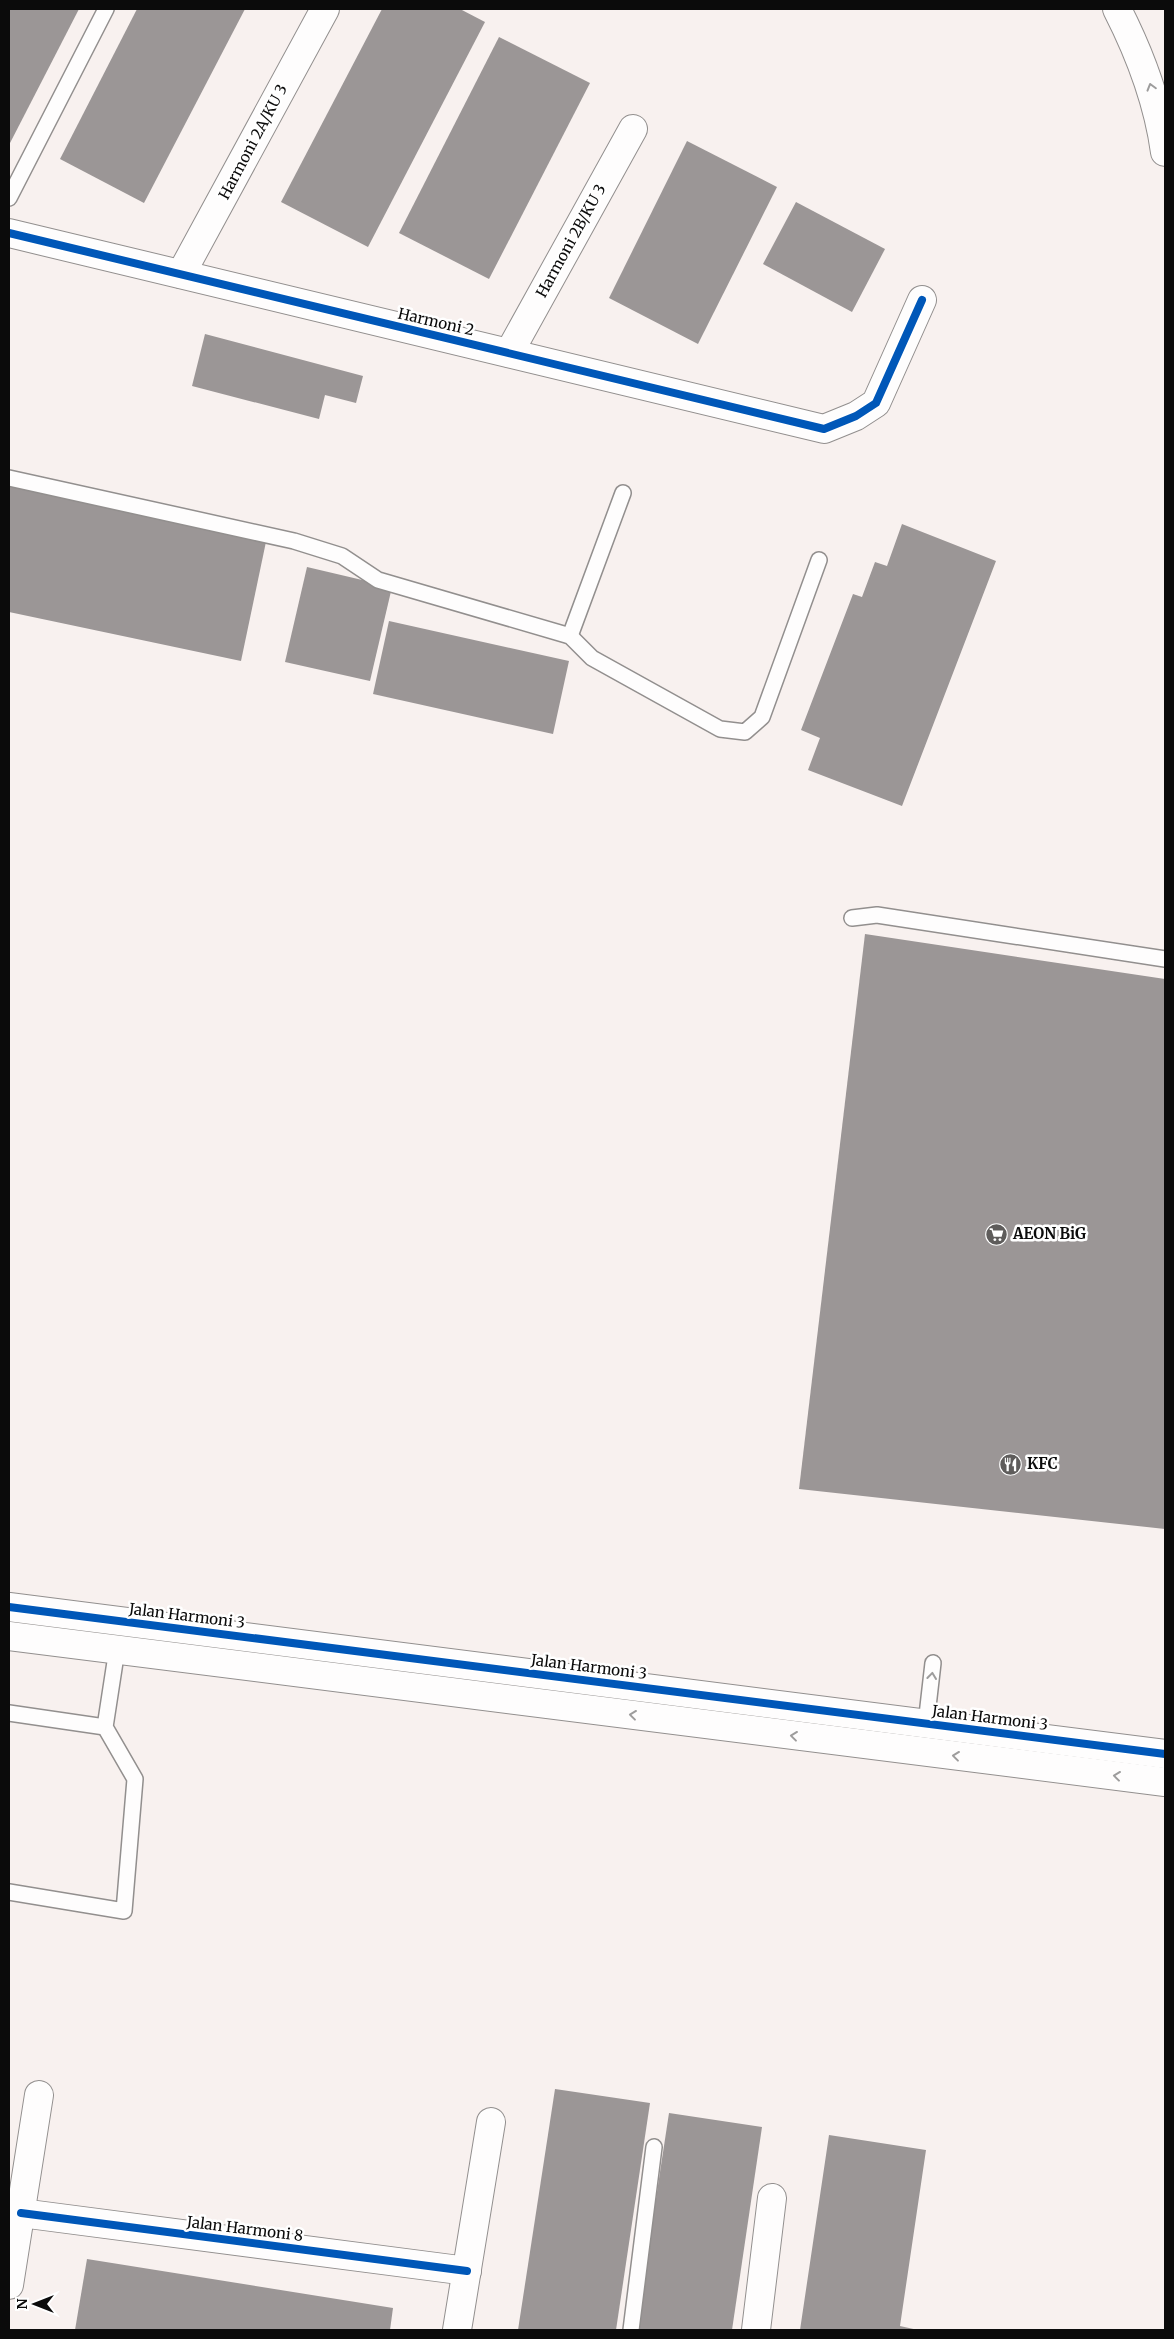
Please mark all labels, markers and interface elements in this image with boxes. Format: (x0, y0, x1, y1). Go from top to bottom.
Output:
street label: Harmoni 2A/KU 3 (214, 81, 291, 203)
one-way arrow (1146, 84, 1156, 92)
street label: Harmoni 2B/KU 3 (532, 181, 610, 301)
street label: Harmoni 2 (396, 304, 476, 340)
supermarket icon: AEON BiG (985, 1222, 1009, 1246)
place label: AEON BiG (1012, 1224, 1086, 1243)
restaurant icon: KFC (999, 1452, 1023, 1476)
place label: KFC (1027, 1454, 1058, 1473)
street label: Jalan Harmoni 3 (127, 1599, 246, 1632)
street label: Jalan Harmoni 3 (529, 1650, 648, 1683)
one-way arrow (926, 1672, 937, 1680)
street label: Jalan Harmoni 3 (930, 1701, 1049, 1734)
one-way arrow (629, 1710, 637, 1721)
one-way arrow (790, 1731, 798, 1742)
one-way arrow (951, 1751, 959, 1762)
one-way arrow (1113, 1771, 1121, 1782)
street label: Jalan Harmoni 8 (185, 2212, 304, 2245)
north arrow (10, 2279, 60, 2329)
text: N (13, 2298, 31, 2310)

